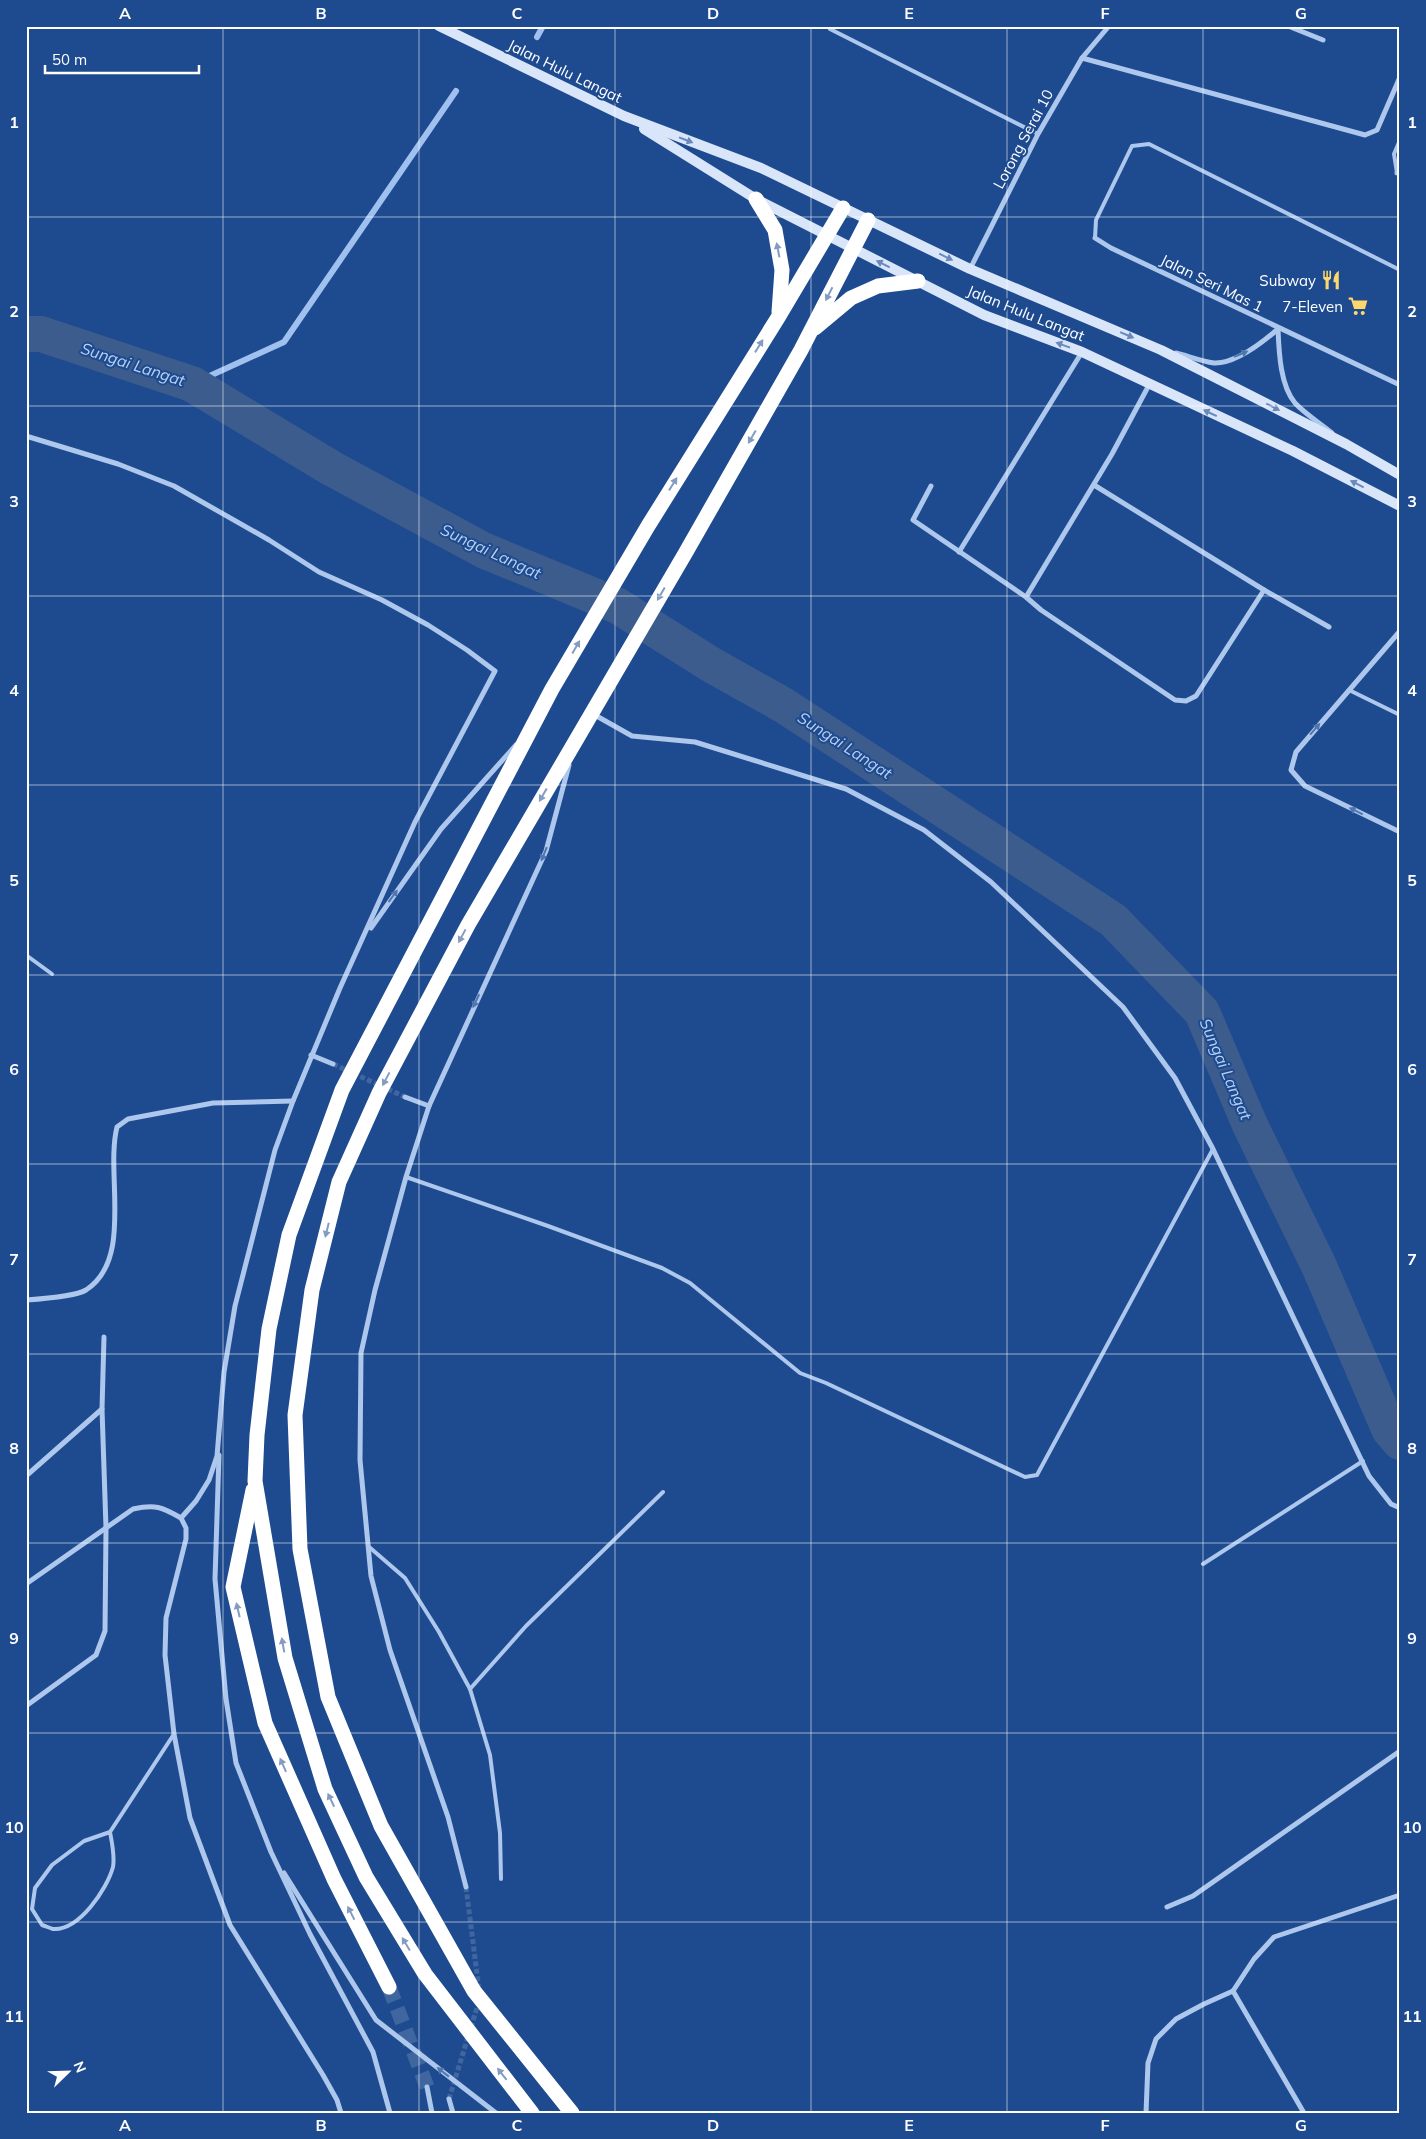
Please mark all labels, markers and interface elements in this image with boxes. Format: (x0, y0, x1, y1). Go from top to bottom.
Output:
text: A (119, 3, 131, 23)
text: B (315, 3, 327, 23)
text: C (512, 3, 523, 23)
text: D (707, 3, 719, 23)
text: E (904, 3, 914, 23)
text: F (1100, 3, 1110, 23)
text: G (1295, 3, 1307, 23)
street label: Jalan Hulu Langat (505, 35, 625, 107)
scale bar (45, 42, 199, 74)
text: 50 m (52, 50, 87, 69)
street label: Lorong Serai 10 (989, 86, 1057, 192)
text: 1 (9, 112, 19, 132)
text: 1 (1407, 112, 1417, 132)
one-way arrow (679, 137, 694, 144)
one-way arrow (774, 242, 782, 258)
street label: Jalan Seri Mas 1 (1158, 250, 1266, 316)
one-way arrow (939, 254, 953, 262)
one-way arrow (876, 260, 890, 268)
restaurant icon: Subway (1320, 269, 1342, 291)
place label: Subway (1259, 271, 1316, 290)
street label: Jalan Hulu Langat (965, 281, 1087, 345)
one-way arrow (825, 287, 833, 301)
supermarket icon: 7-Eleven (1347, 295, 1369, 317)
place label: 7-Eleven (1282, 297, 1343, 316)
text: 2 (9, 301, 19, 321)
text: 2 (1407, 301, 1417, 321)
one-way arrow (1120, 332, 1134, 340)
water label: Sungai Langat (78, 338, 188, 390)
one-way arrow (754, 340, 764, 353)
one-way arrow (1055, 341, 1070, 349)
one-way arrow (1234, 350, 1248, 358)
one-way arrow (1266, 403, 1280, 411)
one-way arrow (1203, 409, 1217, 417)
one-way arrow (747, 430, 756, 443)
one-way arrow (669, 478, 678, 491)
one-way arrow (1349, 480, 1364, 488)
text: 3 (9, 491, 19, 511)
text: 3 (1407, 491, 1417, 511)
water label: Sungai Langat (438, 519, 545, 583)
one-way arrow (657, 587, 666, 601)
one-way arrow (572, 640, 581, 653)
text: 4 (9, 680, 19, 700)
text: 4 (1407, 680, 1417, 700)
water label: Sungai Langat (794, 707, 896, 783)
one-way arrow (1309, 724, 1321, 736)
one-way arrow (539, 788, 548, 801)
one-way arrow (1349, 807, 1363, 815)
one-way arrow (540, 847, 548, 862)
text: 5 (9, 870, 19, 890)
text: 5 (1407, 870, 1417, 890)
one-way arrow (388, 890, 398, 903)
one-way arrow (458, 928, 466, 943)
one-way arrow (471, 994, 479, 1008)
water label: Sungai Langat (1196, 1015, 1257, 1123)
text: 6 (9, 1059, 19, 1079)
text: 6 (1407, 1059, 1417, 1079)
one-way arrow (382, 1072, 390, 1087)
one-way arrow (323, 1223, 331, 1238)
text: 7 (9, 1249, 19, 1269)
text: 7 (1407, 1249, 1417, 1269)
text: 8 (9, 1438, 19, 1458)
text: 8 (1407, 1438, 1417, 1458)
one-way arrow (234, 1602, 242, 1617)
text: 9 (9, 1628, 19, 1648)
text: 9 (1407, 1628, 1417, 1648)
one-way arrow (279, 1636, 287, 1652)
one-way arrow (279, 1758, 287, 1772)
one-way arrow (326, 1793, 334, 1807)
text: 10 (4, 1817, 24, 1837)
text: 10 (1402, 1817, 1422, 1837)
one-way arrow (347, 1905, 355, 1920)
one-way arrow (402, 1937, 411, 1950)
text: 11 (4, 2006, 24, 2026)
text: 11 (1402, 2006, 1422, 2026)
north arrow (42, 2046, 92, 2096)
text: N (70, 2059, 90, 2075)
one-way arrow (436, 2067, 450, 2077)
one-way arrow (497, 2068, 508, 2081)
text: A (119, 2115, 131, 2135)
text: B (315, 2115, 327, 2135)
text: C (512, 2115, 523, 2135)
text: D (707, 2115, 719, 2135)
text: E (904, 2115, 914, 2135)
text: F (1100, 2115, 1110, 2135)
text: G (1295, 2115, 1307, 2135)

